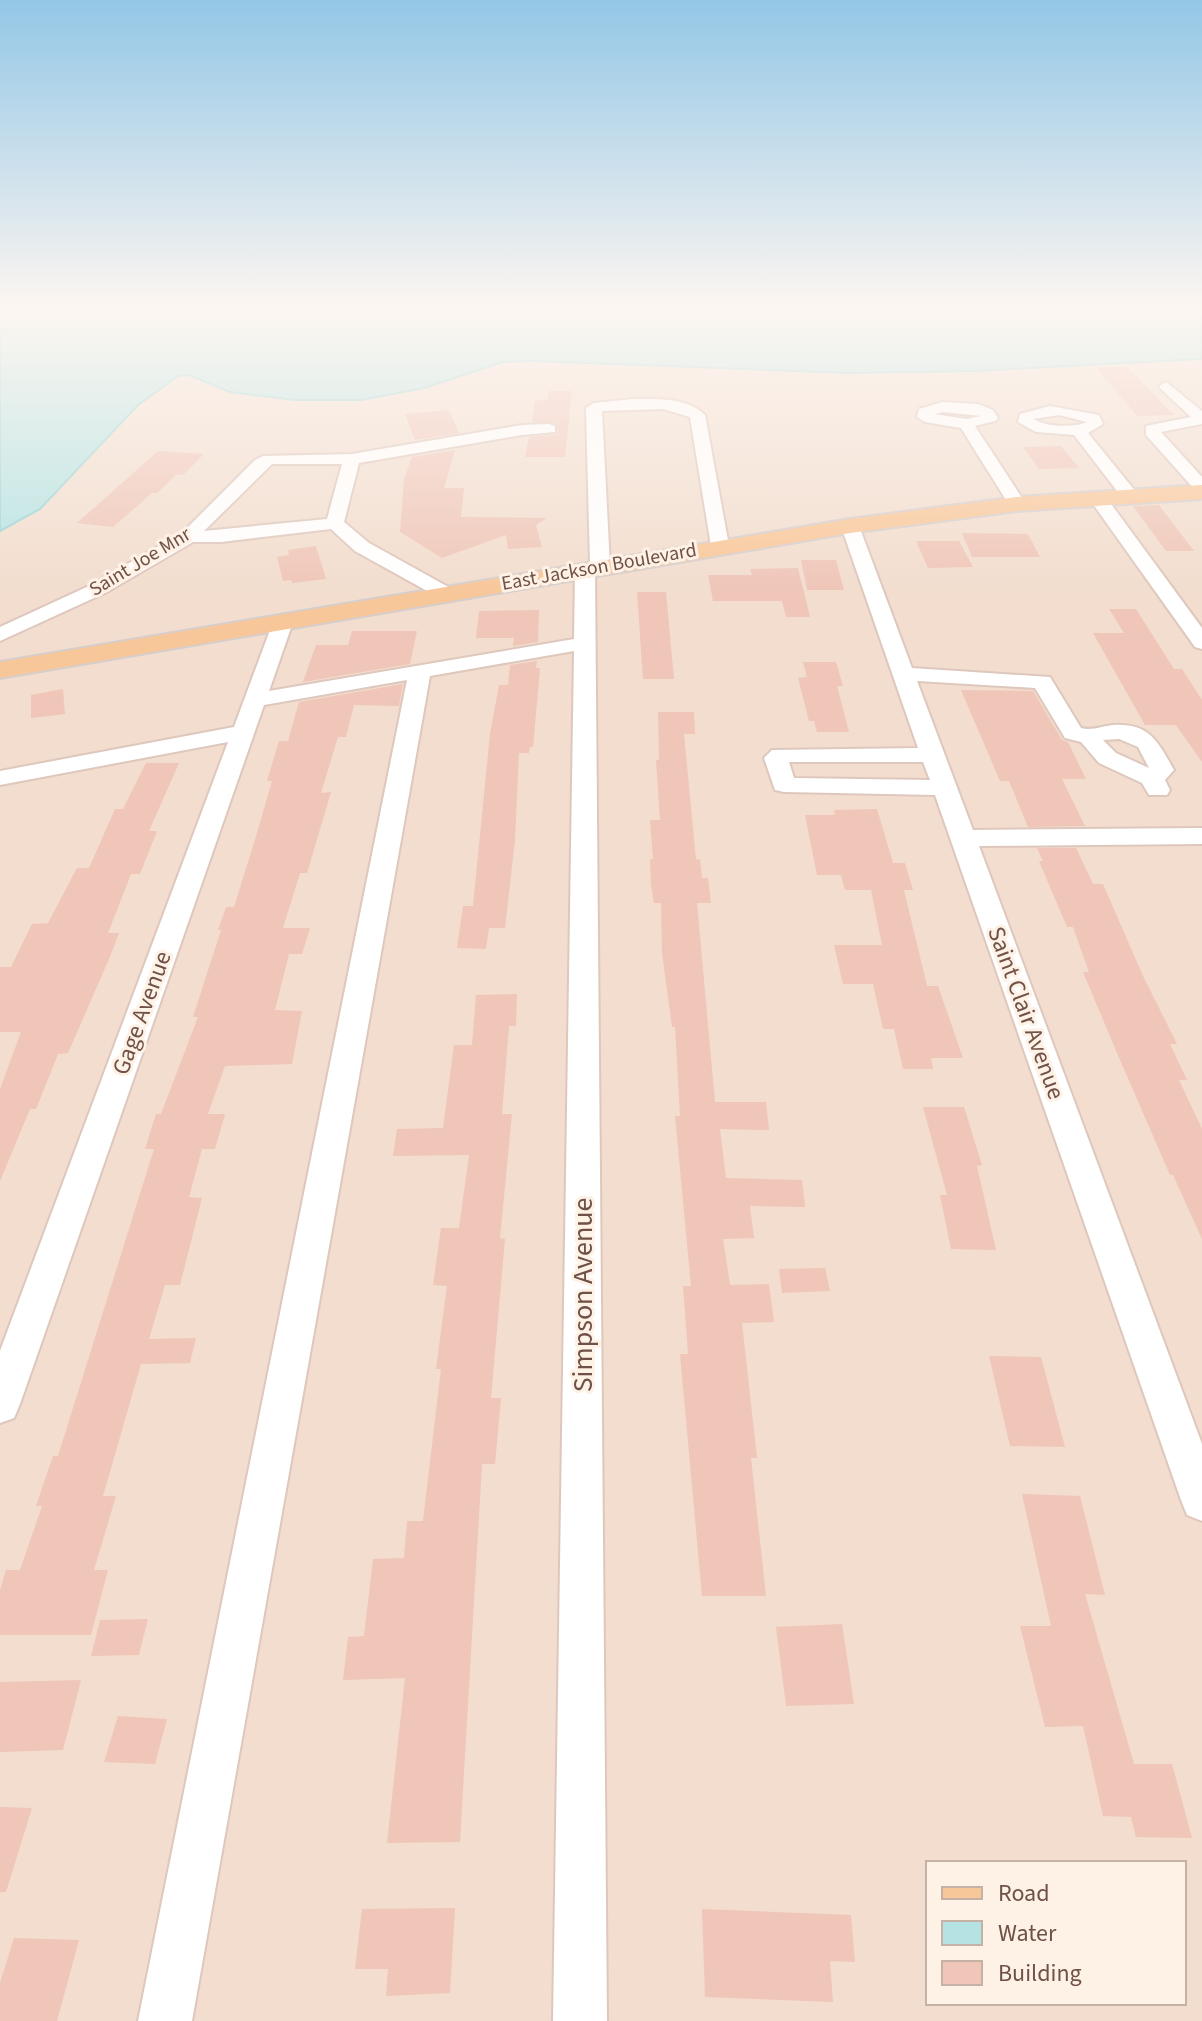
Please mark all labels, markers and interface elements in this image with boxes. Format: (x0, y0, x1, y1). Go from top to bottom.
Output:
street label: Saint Joe Mnr (84, 521, 196, 603)
street label: East Jackson Boulevard (499, 536, 699, 598)
street label: Saint Clair Avenue (978, 922, 1074, 1104)
street label: Gage Avenue (103, 946, 181, 1080)
street label: Simpson Avenue (563, 1198, 603, 1392)
legend (926, 1861, 1186, 2005)
text: Road (998, 1876, 1050, 1911)
text: Water (998, 1916, 1057, 1951)
text: Building (998, 1956, 1082, 1991)

